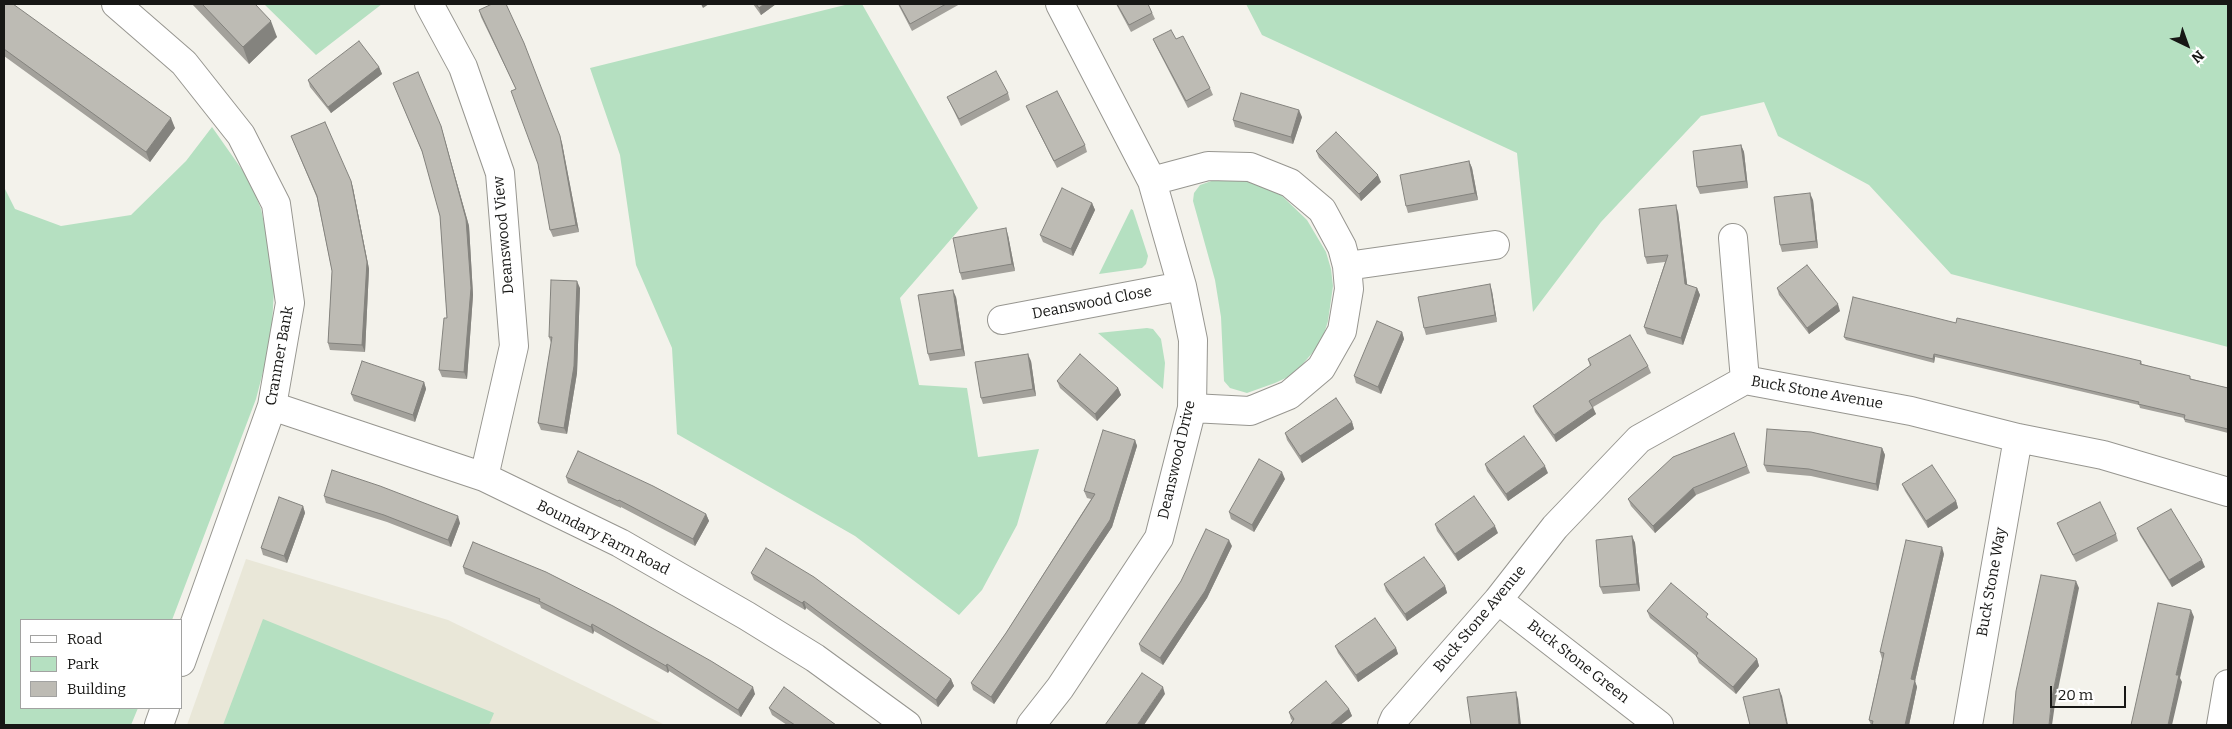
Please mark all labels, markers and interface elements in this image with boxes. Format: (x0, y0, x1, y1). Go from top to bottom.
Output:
north arrow (2162, 20, 2212, 70)
text: N (2188, 47, 2207, 66)
street label: Deanswood View (490, 175, 518, 295)
street label: Deanswood Close (1030, 283, 1154, 323)
street label: Cranmer Bank (262, 305, 298, 407)
street label: Buck Stone Avenue (1750, 373, 1884, 413)
street label: Deanswood Drive (1155, 399, 1199, 521)
street label: Boundary Farm Road (534, 497, 672, 579)
street label: Buck Stone Way (1974, 526, 2010, 638)
street label: Buck Stone Avenue (1430, 562, 1530, 676)
street label: Buck Stone Green (1523, 617, 1633, 707)
legend (20, 619, 182, 709)
text: Road (67, 630, 102, 648)
text: Park (67, 655, 99, 673)
scale bar (2052, 676, 2128, 708)
text: Building (67, 680, 126, 698)
text: 20 m (2058, 686, 2093, 704)

